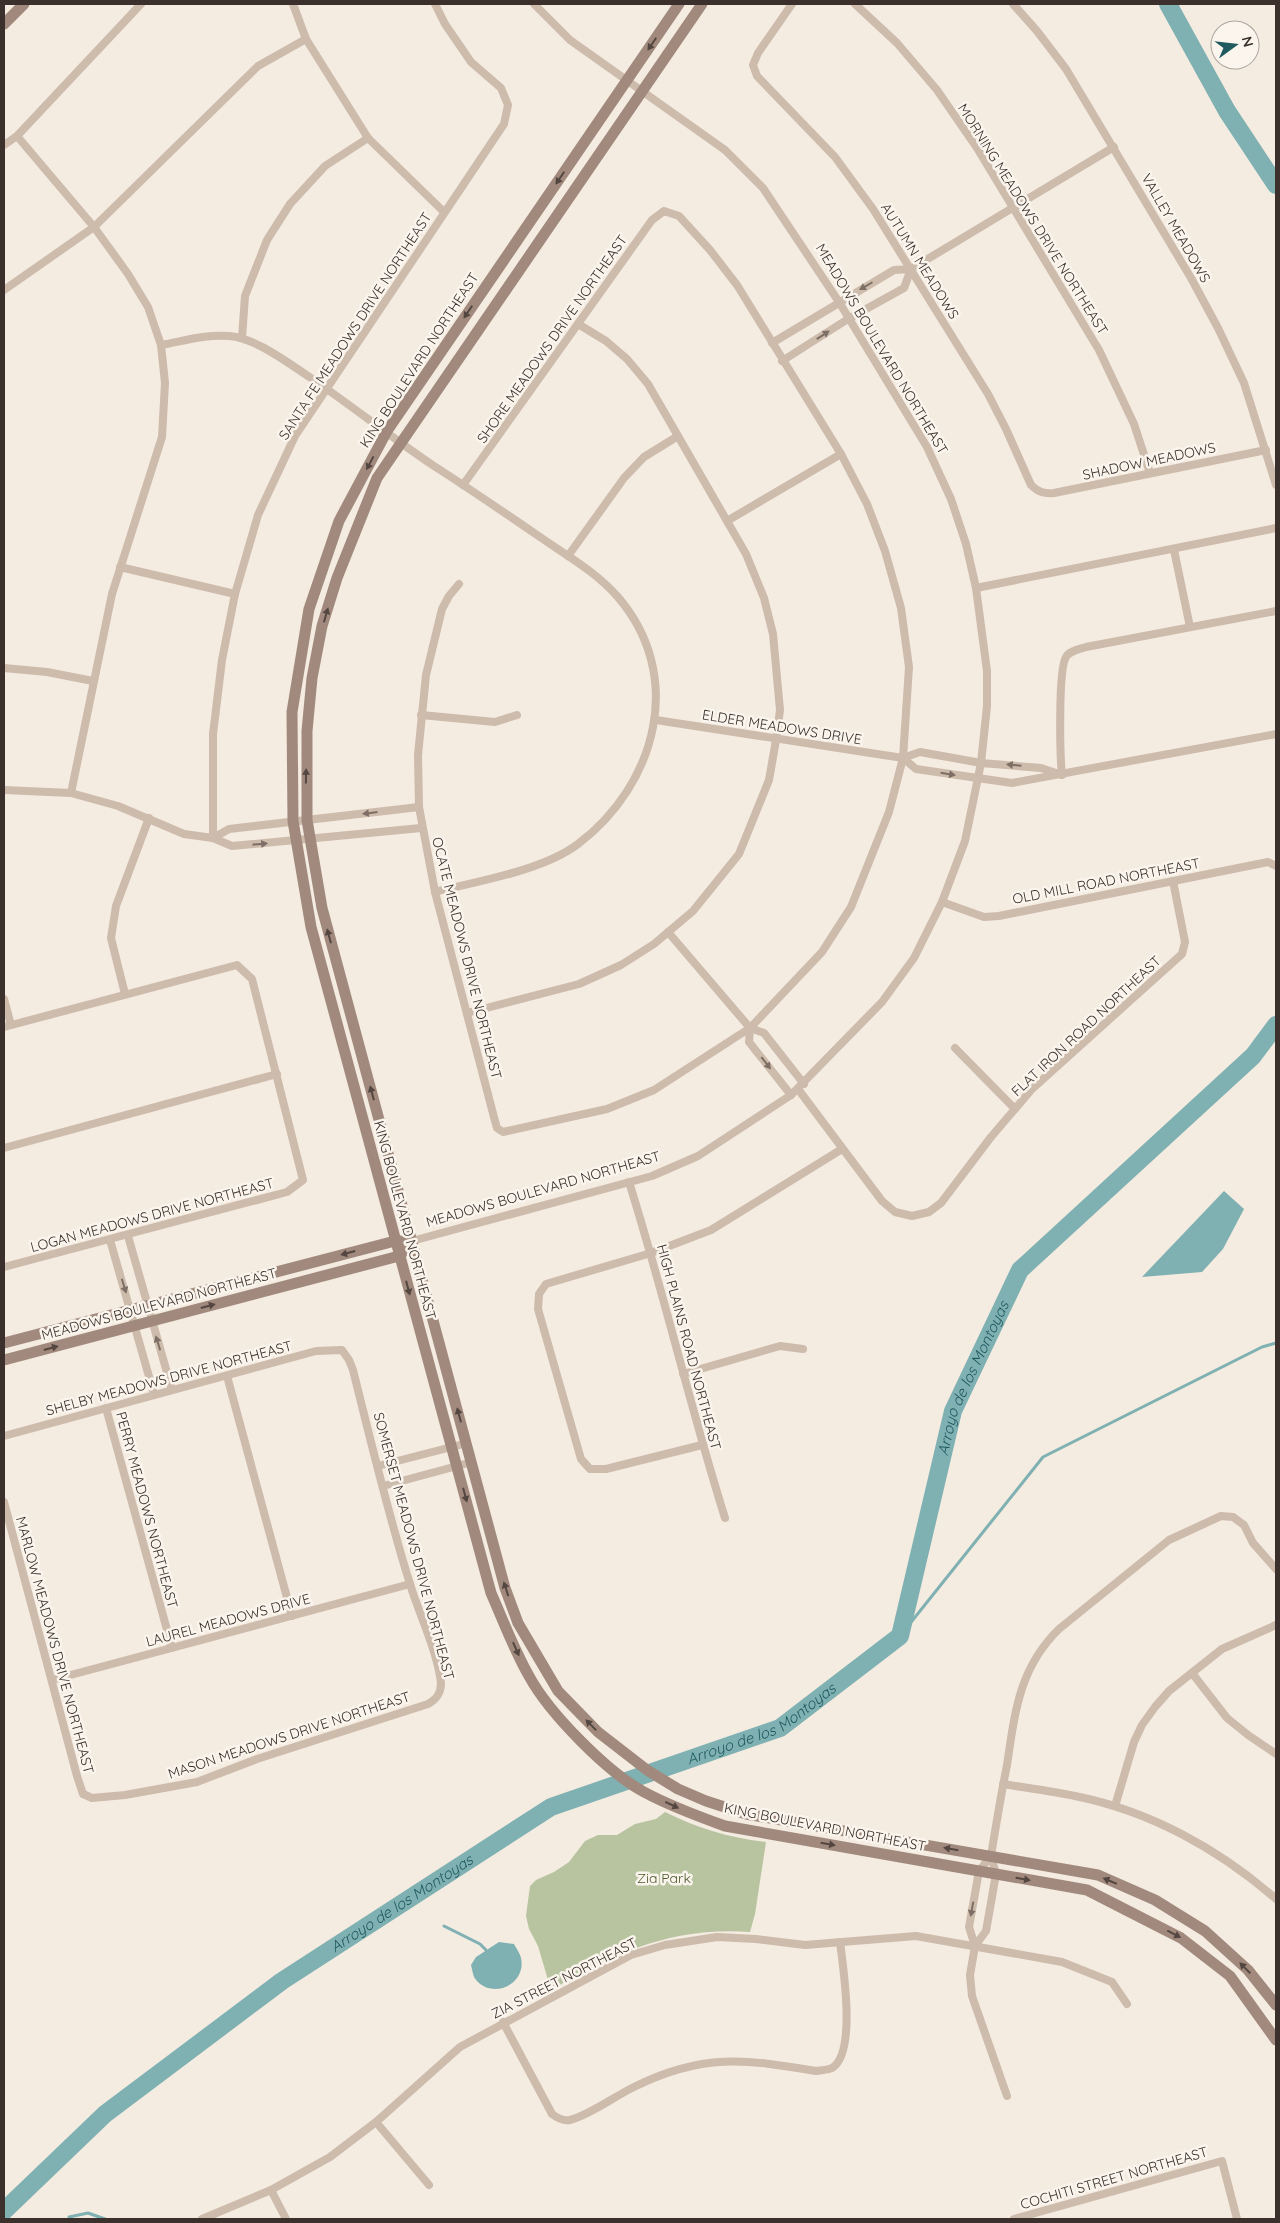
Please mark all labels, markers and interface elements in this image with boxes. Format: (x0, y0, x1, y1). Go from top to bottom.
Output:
north arrow (1210, 20, 1260, 70)
text: N (1238, 34, 1258, 49)
one-way arrow (647, 37, 656, 51)
street label: MORNING MEADOWS DRIVE NORTHEAST (954, 100, 1112, 338)
street label: VALLEY MEADOWS (1137, 170, 1215, 286)
one-way arrow (555, 171, 565, 185)
street label: AUTUMN MEADOWS (877, 200, 963, 322)
street label: SANTA FE MEADOWS DRIVE NORTHEAST (275, 209, 435, 443)
street label: SHORE MEADOWS DRIVE NORTHEAST (473, 231, 631, 447)
street label: MEADOWS BOULEVARD NORTHEAST (812, 240, 952, 458)
street label: KING BOULEVARD NORTHEAST (356, 269, 482, 451)
one-way arrow (859, 282, 874, 290)
one-way arrow (463, 306, 473, 319)
one-way arrow (817, 330, 830, 340)
street label: SHADOW MEADOWS (1081, 438, 1217, 484)
one-way arrow (366, 456, 374, 470)
one-way arrow (322, 607, 330, 622)
street label: ELDER MEADOWS DRIVE (701, 706, 863, 749)
one-way arrow (1006, 761, 1022, 769)
one-way arrow (303, 768, 311, 784)
one-way arrow (940, 770, 956, 778)
one-way arrow (362, 809, 378, 817)
street label: OCATE MEADOWS DRIVE NORTHEAST (428, 835, 506, 1081)
one-way arrow (252, 840, 268, 848)
street label: OLD MILL ROAD NORTHEAST (1011, 854, 1201, 908)
one-way arrow (325, 929, 333, 944)
street label: FLAT IRON ROAD NORTHEAST (1007, 952, 1165, 1100)
one-way arrow (761, 1057, 771, 1070)
one-way arrow (368, 1085, 376, 1100)
street label: KING BOULEVARD NORTHEAST (370, 1119, 440, 1321)
street label: MEADOWS BOULEVARD NORTHEAST (424, 1147, 662, 1231)
street label: LOGAN MEADOWS DRIVE NORTHEAST (28, 1174, 276, 1256)
street label: HIGH PLAINS ROAD NORTHEAST (653, 1242, 725, 1452)
one-way arrow (340, 1249, 356, 1257)
street label: MEADOWS BOULEVARD NORTHEAST (39, 1264, 279, 1344)
one-way arrow (120, 1279, 128, 1294)
one-way arrow (404, 1280, 412, 1295)
water label: Arroyo de los Montoyas (933, 1297, 1013, 1457)
one-way arrow (201, 1302, 216, 1310)
street label: SHELBY MEADOWS DRIVE NORTHEAST (44, 1336, 294, 1420)
one-way arrow (153, 1336, 161, 1351)
one-way arrow (43, 1344, 58, 1352)
one-way arrow (455, 1408, 463, 1423)
street label: PERRY MEADOWS NORTHEAST (112, 1410, 182, 1610)
street label: SOMERSET MEADOWS DRIVE NORTHEAST (370, 1410, 458, 1682)
one-way arrow (461, 1488, 469, 1503)
street label: MARLOW MEADOWS DRIVE NORTHEAST (12, 1514, 98, 1776)
one-way arrow (502, 1582, 509, 1597)
street label: LAUREL MEADOWS DRIVE (144, 1589, 312, 1651)
one-way arrow (513, 1642, 521, 1656)
water label: Arroyo de los Montoyas (684, 1678, 840, 1768)
street label: MASON MEADOWS DRIVE NORTHEAST (166, 1687, 412, 1783)
one-way arrow (585, 1720, 597, 1732)
street label: KING BOULEVARD NORTHEAST (723, 1799, 927, 1855)
one-way arrow (665, 1801, 679, 1809)
one-way arrow (821, 1841, 837, 1849)
one-way arrow (942, 1844, 958, 1852)
water label: Arroyo de los Montoyas (327, 1850, 477, 1956)
park label: Zia Park (637, 1869, 691, 1887)
one-way arrow (1015, 1875, 1030, 1883)
one-way arrow (1103, 1876, 1117, 1884)
one-way arrow (968, 1902, 976, 1918)
one-way arrow (1167, 1930, 1181, 1938)
street label: ZIA STREET NORTHEAST (488, 1933, 640, 2023)
one-way arrow (1239, 1962, 1251, 1974)
street label: COCHITI STREET NORTHEAST (1018, 2143, 1210, 2213)

